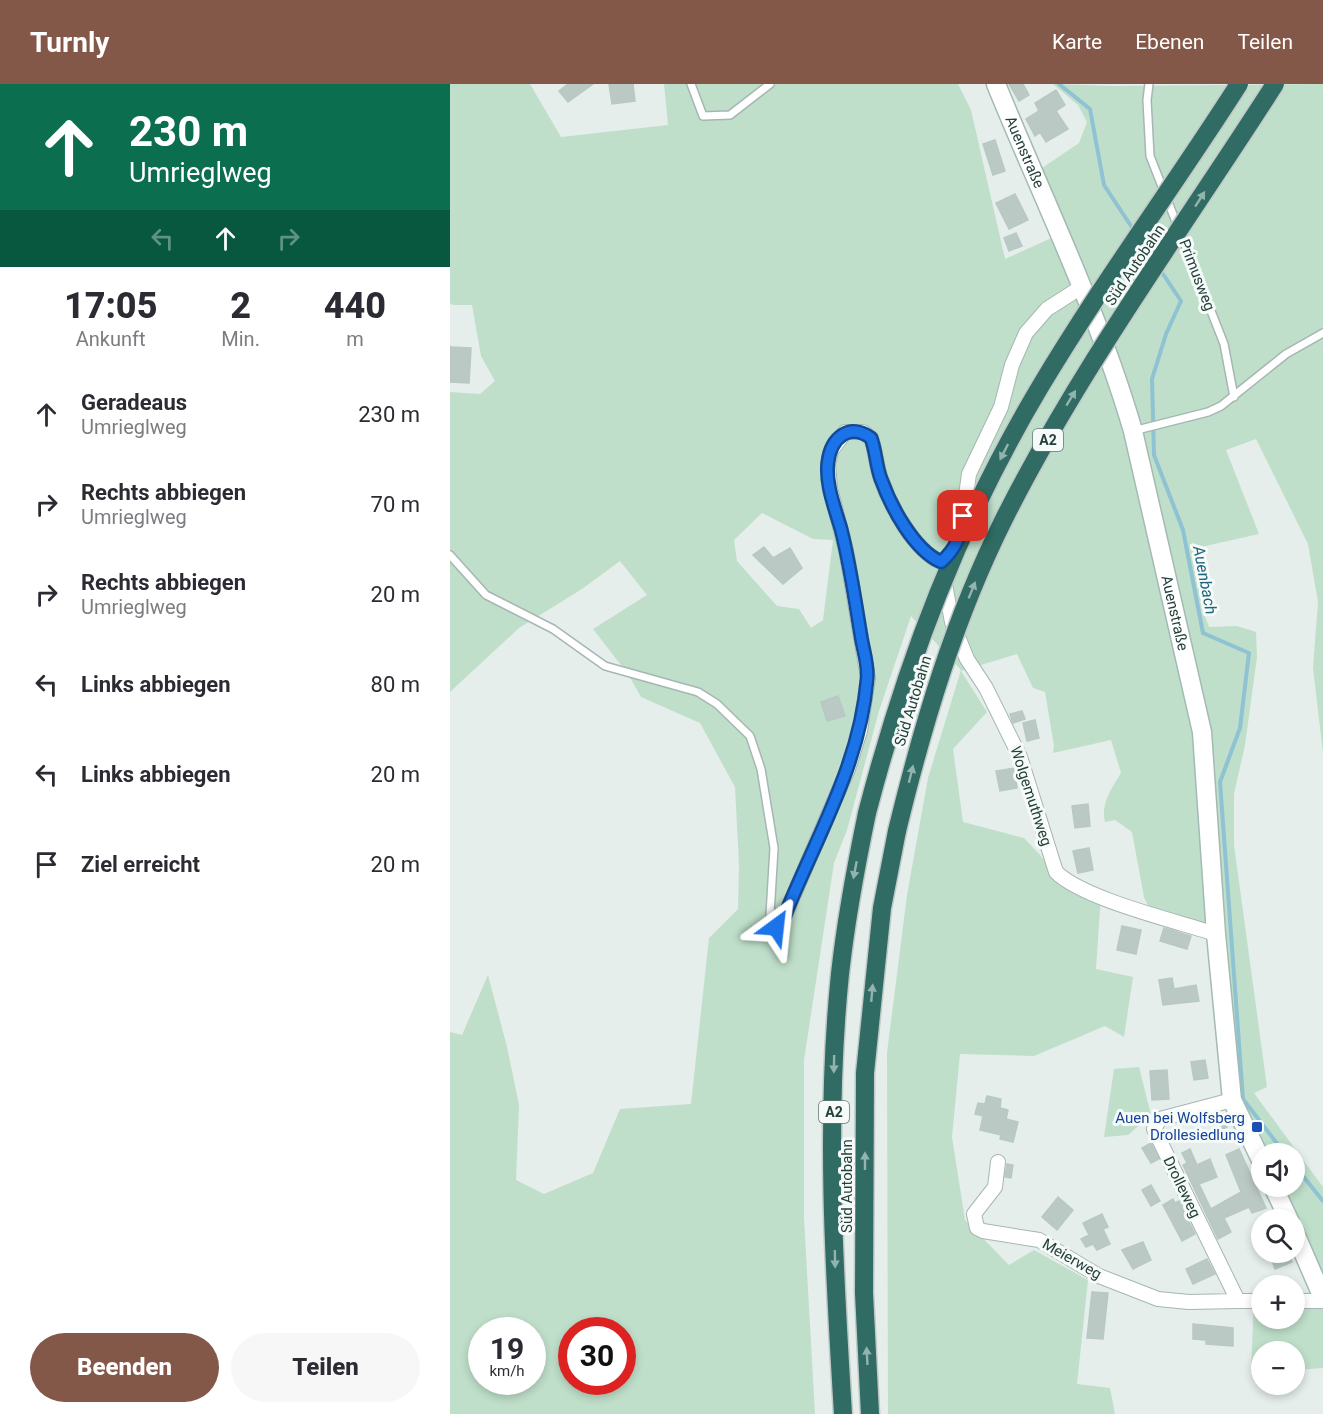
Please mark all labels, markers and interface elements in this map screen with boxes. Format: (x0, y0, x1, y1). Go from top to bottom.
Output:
text: Turnly (30, 26, 109, 59)
text: Karte (1052, 30, 1102, 54)
text: Ebenen (1135, 30, 1204, 54)
text: Teilen (1237, 30, 1293, 54)
text: 230 m (129, 107, 248, 156)
icon: ahead (30, 108, 108, 186)
street label: Auenstraße (1001, 113, 1048, 191)
text: Umrieglweg (129, 157, 272, 189)
one-way arrow (1195, 191, 1206, 208)
street label: Süd Autobahn (1101, 221, 1169, 309)
icon: left (146, 222, 179, 255)
icon: ahead (209, 222, 242, 255)
icon: right (272, 222, 305, 255)
street label: Primusweg (1175, 237, 1219, 313)
text: 17:05 (64, 285, 157, 327)
text: 2 (230, 285, 251, 327)
text: 440 (324, 285, 386, 327)
text: Ankunft (76, 327, 146, 351)
text: Min. (221, 327, 260, 351)
text: m (346, 327, 364, 351)
text: Geradeaus (81, 390, 187, 415)
one-way arrow (1066, 390, 1077, 406)
icon: ahead (30, 398, 63, 431)
text: 230 m (358, 402, 420, 427)
text: Umrieglweg (81, 415, 187, 439)
road number: A2 (1033, 429, 1063, 451)
one-way arrow (999, 444, 1009, 461)
text: Rechts abbiegen (81, 480, 246, 505)
icon: right (30, 488, 63, 521)
pin (937, 490, 988, 541)
text: 70 m (371, 492, 420, 517)
icon: arrive (946, 499, 979, 532)
text: Umrieglweg (81, 505, 187, 529)
water label: Auenbach (1189, 543, 1221, 616)
text: Rechts abbiegen (81, 570, 246, 595)
street label: Auenstraße (1157, 574, 1192, 652)
icon: right (30, 578, 63, 611)
one-way arrow (968, 581, 977, 599)
text: 20 m (371, 582, 420, 607)
text: Umrieglweg (81, 595, 187, 619)
street label: Süd Autobahn (891, 654, 935, 748)
icon: left (30, 668, 63, 701)
text: Links abbiegen (81, 672, 231, 697)
text: 80 m (371, 672, 420, 697)
street label: Wolgemuthweg (1006, 744, 1056, 848)
icon: left (30, 758, 63, 791)
text: Links abbiegen (81, 762, 231, 787)
text: 20 m (371, 762, 420, 787)
one-way arrow (906, 765, 916, 784)
icon: arrive (30, 848, 63, 881)
text: Ziel erreicht (81, 852, 200, 877)
text: 20 m (371, 852, 420, 877)
one-way arrow (850, 861, 859, 880)
position arrow (744, 895, 808, 959)
one-way arrow (867, 984, 877, 1003)
one-way arrow (830, 1054, 839, 1073)
road number: A2 (819, 1101, 849, 1123)
place label: Auen bei Wolfsberg Drollesiedlung (1115, 1109, 1245, 1144)
marker: Auen bei Wolfsberg Drollesiedlung (1250, 1120, 1264, 1134)
street label: Süd Autobahn (838, 1139, 856, 1233)
map controls (1251, 1143, 1305, 1395)
button: sound (1251, 1143, 1305, 1197)
one-way arrow (860, 1151, 870, 1170)
street label: Drolleweg (1159, 1153, 1205, 1221)
button: search (1251, 1209, 1305, 1263)
street label: Meierweg (1039, 1235, 1105, 1283)
one-way arrow (830, 1249, 840, 1268)
button: + (1251, 1275, 1305, 1329)
speed limit sign: 30 (558, 1317, 636, 1395)
text: 19 (490, 1331, 524, 1366)
button: Beenden (30, 1333, 219, 1402)
button: Teilen (231, 1333, 420, 1402)
button: − (1251, 1341, 1305, 1395)
one-way arrow (862, 1346, 871, 1365)
text: km/h (489, 1362, 525, 1380)

